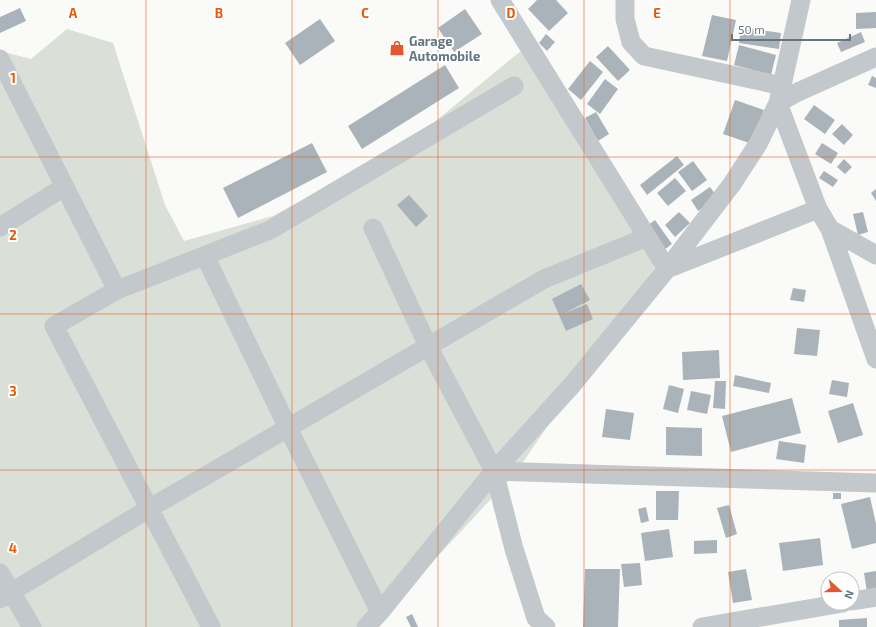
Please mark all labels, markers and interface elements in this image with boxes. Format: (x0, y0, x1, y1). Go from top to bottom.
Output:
text: A (69, 5, 78, 21)
text: B (215, 5, 223, 21)
text: C (361, 5, 369, 21)
text: D (507, 5, 516, 21)
text: E (653, 5, 661, 21)
scale bar (732, 16, 850, 42)
text: 50 m (738, 22, 765, 36)
place label: Garage Automobile (409, 33, 480, 64)
shop icon: Garage Automobile (388, 39, 406, 57)
text: 1 (10, 70, 16, 86)
text: 2 (9, 227, 17, 243)
text: 3 (9, 383, 17, 399)
text: 4 (9, 540, 17, 556)
north arrow (820, 571, 860, 611)
text: N (842, 589, 857, 601)

